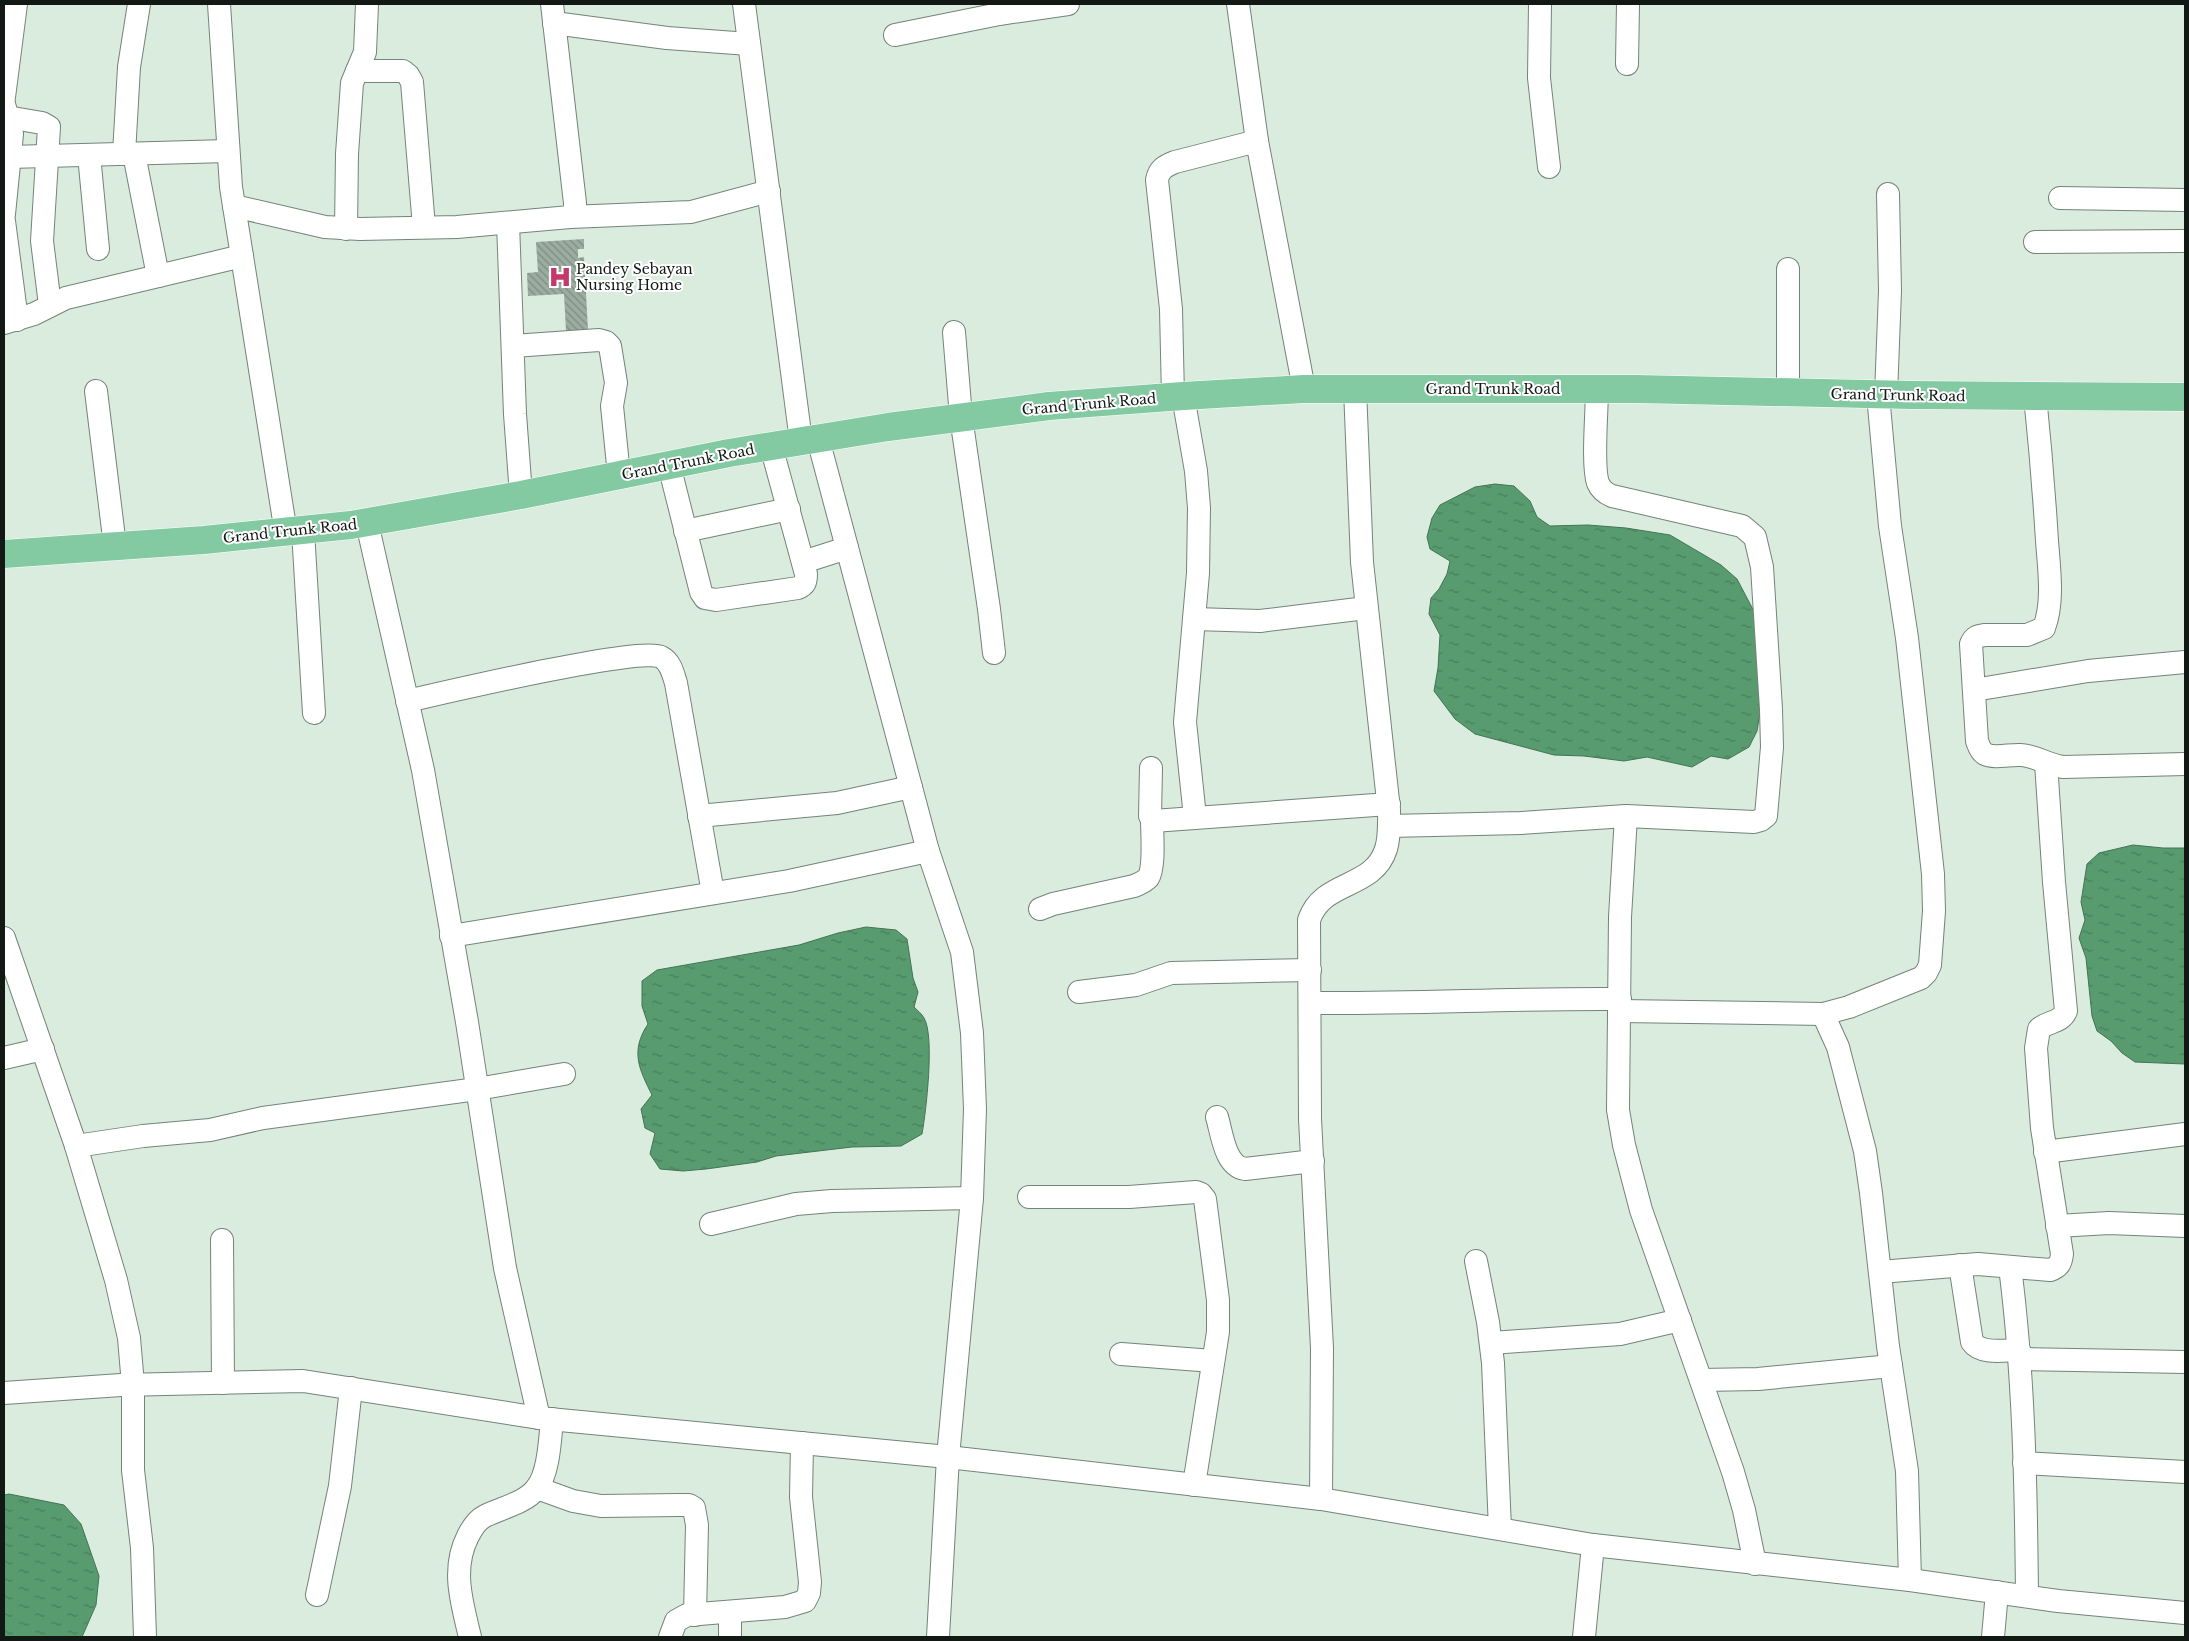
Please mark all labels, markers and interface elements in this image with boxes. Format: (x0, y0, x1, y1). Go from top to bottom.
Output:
place label: Pandey Sebayan Nursing Home (576, 260, 693, 294)
hospital icon: Pandey Sebayan Nursing Home (547, 264, 573, 290)
street label: Grand Trunk Road (1426, 380, 1561, 398)
street label: Grand Trunk Road (1830, 385, 1966, 405)
street label: Grand Trunk Road (1021, 389, 1158, 419)
street label: Grand Trunk Road (620, 440, 756, 484)
street label: Grand Trunk Road (222, 515, 359, 547)

